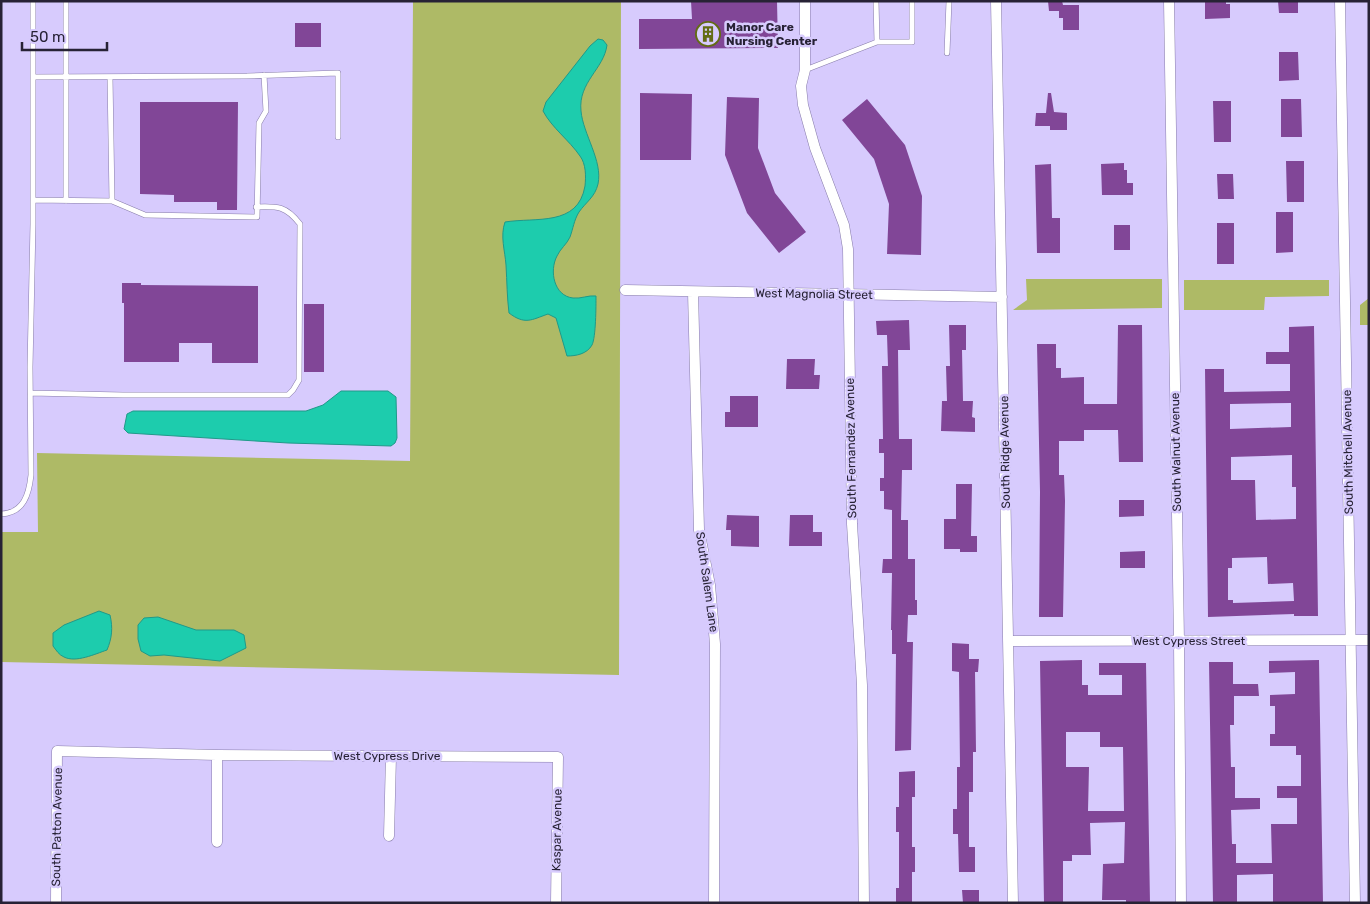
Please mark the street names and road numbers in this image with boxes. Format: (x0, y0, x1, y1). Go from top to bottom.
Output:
street label: West Magnolia Street (755, 286, 873, 302)
street label: South Fernandez Avenue (843, 377, 859, 518)
street label: South Mitchell Avenue (1340, 389, 1356, 515)
street label: South Walnut Avenue (1168, 392, 1184, 512)
street label: South Ridge Avenue (997, 395, 1013, 509)
street label: South Salem Lane (693, 531, 721, 633)
street label: West Cypress Street (1133, 634, 1246, 648)
street label: West Cypress Drive (334, 749, 441, 763)
street label: South Patton Avenue (49, 767, 65, 887)
street label: Kaspar Avenue (549, 788, 565, 871)

